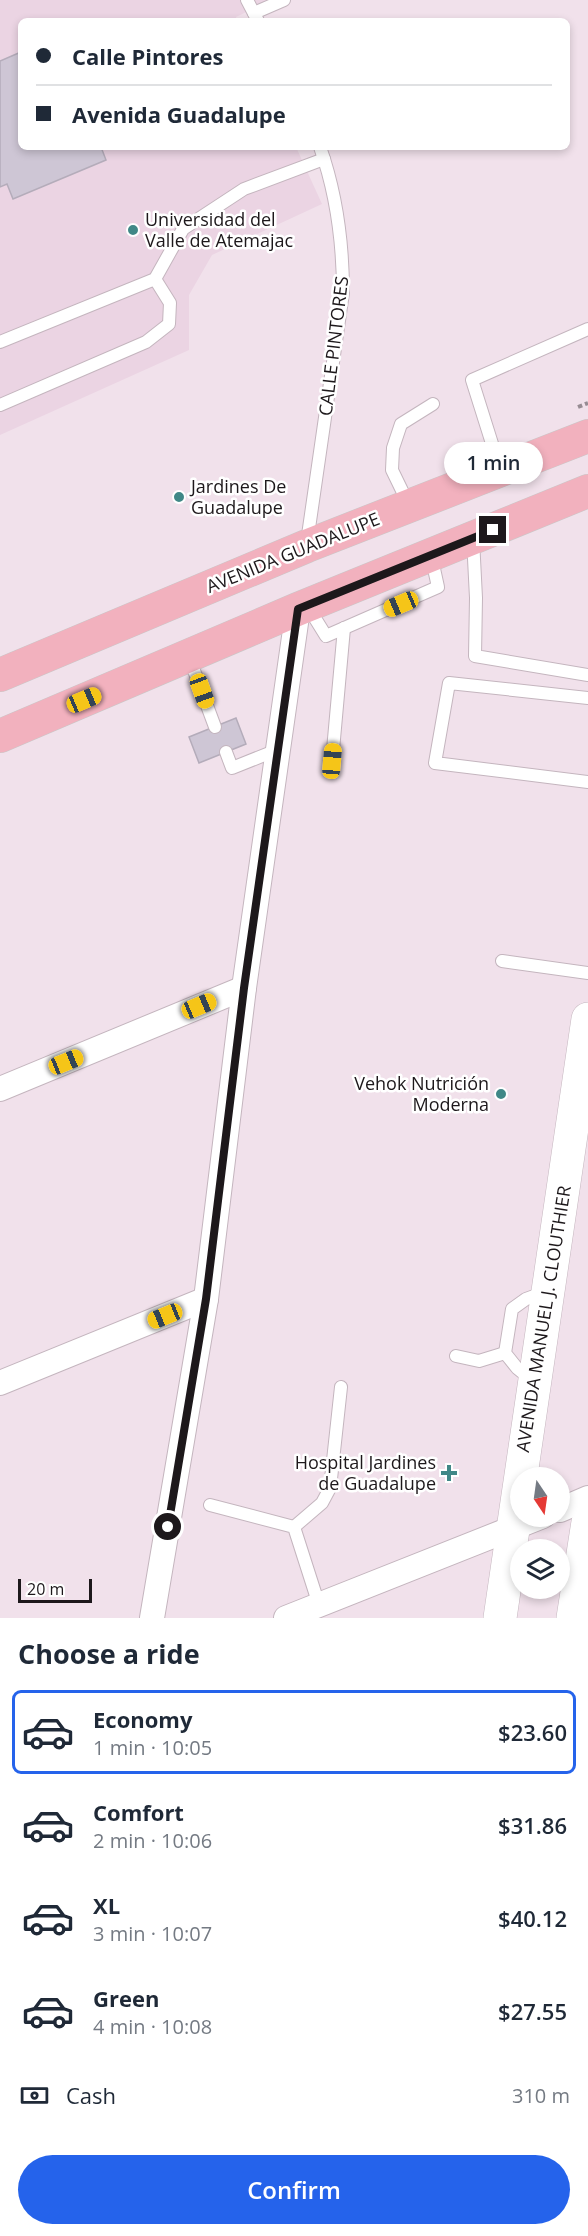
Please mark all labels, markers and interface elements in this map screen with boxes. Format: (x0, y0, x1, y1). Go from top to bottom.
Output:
text: Calle Pintores (72, 41, 224, 71)
text: Avenida Guadalupe (72, 99, 286, 129)
place label: Universidad del Valle de Atemajac (145, 207, 294, 252)
marker: Universidad del Valle de Atemajac (126, 223, 140, 237)
street label: CALLE PINTORES (313, 275, 353, 417)
callout: 1 min (444, 443, 542, 485)
text: 1 min (467, 449, 521, 476)
place label: Jardines De Guadalupe (189, 474, 286, 519)
marker: Jardines De Guadalupe (172, 490, 186, 504)
street label: AVENIDA GUADALUPE (202, 506, 383, 598)
route end (479, 516, 506, 543)
car (381, 589, 421, 619)
car (187, 671, 217, 711)
car (64, 685, 104, 715)
car (321, 742, 343, 780)
car (179, 991, 219, 1021)
car (46, 1047, 86, 1077)
place label: Vehok Nutrición Moderna (354, 1071, 489, 1116)
marker: Vehok Nutrición Moderna (494, 1087, 508, 1101)
street label: AVENIDA MANUEL J. CLOUTHIER (510, 1184, 576, 1454)
car (145, 1301, 185, 1331)
place label: Hospital Jardines de Guadalupe (295, 1450, 436, 1495)
marker: Hospital Jardines de Guadalupe (440, 1464, 458, 1482)
north arrow (510, 1467, 570, 1527)
map controls (510, 1467, 570, 1599)
route start (154, 1513, 181, 1540)
button: layers (510, 1539, 570, 1599)
scale bar (18, 1576, 92, 1604)
text: 20 m (27, 1578, 64, 1600)
text: Choose a ride (18, 1635, 200, 1672)
text: Economy (93, 1704, 192, 1734)
icon: car (21, 1705, 75, 1759)
text: $23.60 (498, 1717, 567, 1747)
text: 1 min · 10:05 (93, 1734, 212, 1761)
text: Comfort (93, 1797, 184, 1827)
icon: car (21, 1798, 75, 1852)
text: $31.86 (498, 1810, 567, 1840)
text: 2 min · 10:06 (93, 1827, 212, 1854)
text: XL (93, 1890, 120, 1920)
icon: car (21, 1891, 75, 1945)
text: $40.12 (498, 1903, 567, 1933)
text: 3 min · 10:07 (93, 1920, 212, 1947)
text: Green (93, 1983, 159, 2013)
icon: car (21, 1984, 75, 2038)
text: $27.55 (498, 1996, 567, 2026)
text: 4 min · 10:08 (93, 2013, 212, 2040)
icon: cash (18, 2079, 51, 2112)
text: Cash (66, 2080, 116, 2110)
text: 310 m (512, 2082, 570, 2109)
button: Confirm (18, 2155, 570, 2224)

